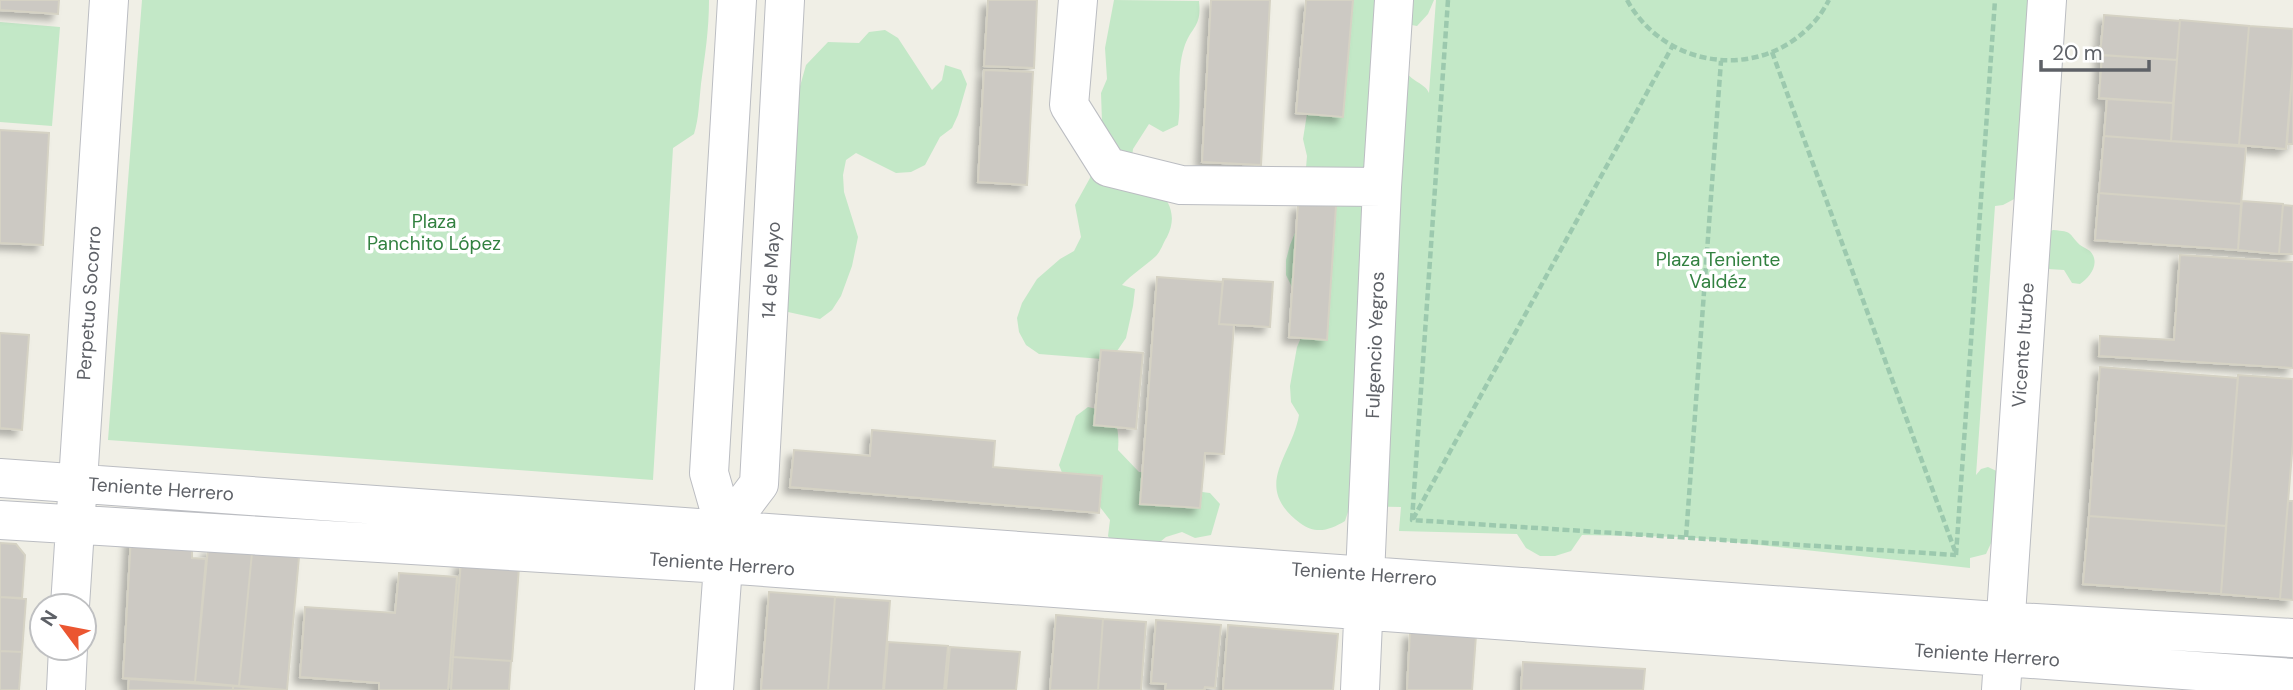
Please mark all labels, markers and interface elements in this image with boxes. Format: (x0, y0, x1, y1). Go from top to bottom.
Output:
scale bar (2041, 28, 2150, 72)
text: 20 m (2052, 39, 2103, 67)
park label: Plaza Panchito López (367, 209, 501, 256)
street label: 14 de Mayo (756, 221, 786, 319)
street label: Perpetuo Socorro (71, 225, 107, 381)
park label: Plaza Teniente Valdéz (1656, 247, 1780, 294)
street label: Fulgencio Yegros (1360, 271, 1390, 419)
street label: Vicente Iturbe (2006, 282, 2040, 408)
street label: Teniente Herrero (87, 471, 235, 507)
street label: Teniente Herrero (648, 546, 796, 582)
street label: Teniente Herrero (1290, 556, 1438, 592)
north arrow (28, 592, 98, 662)
text: N (35, 606, 63, 631)
street label: Teniente Herrero (1913, 637, 2061, 673)

